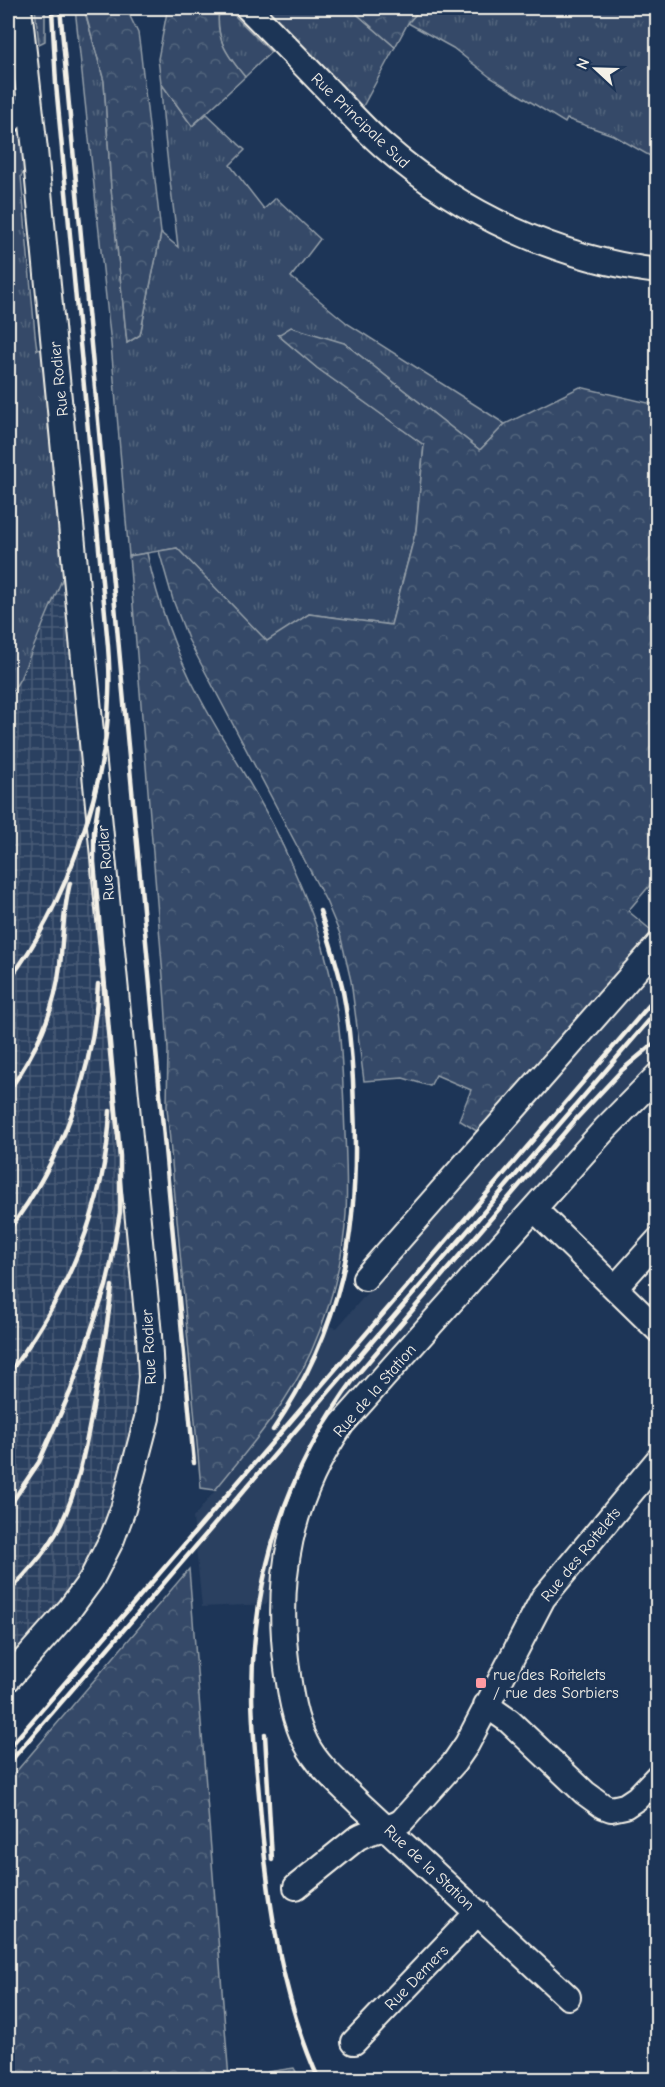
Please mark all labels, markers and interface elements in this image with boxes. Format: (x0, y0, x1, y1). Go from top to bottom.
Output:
north arrow (566, 39, 626, 99)
text: N (573, 56, 593, 72)
street label: Rue Principale Sud (308, 69, 413, 172)
street label: Rue Rodier (46, 340, 72, 417)
street label: Rue Rodier (94, 824, 118, 901)
street label: Rue Rodier (138, 1308, 160, 1385)
street label: Rue de la Station (330, 1341, 420, 1441)
street label: Rue des Roitelets (537, 1504, 624, 1605)
place label: rue des Roitelets / rue des Sorbiers (493, 1666, 619, 1702)
marker: rue des Roitelets / rue des Sorbiers (474, 1676, 488, 1690)
street label: Rue de la Station (380, 1821, 478, 1914)
street label: Rue Demers (381, 1941, 452, 2014)

